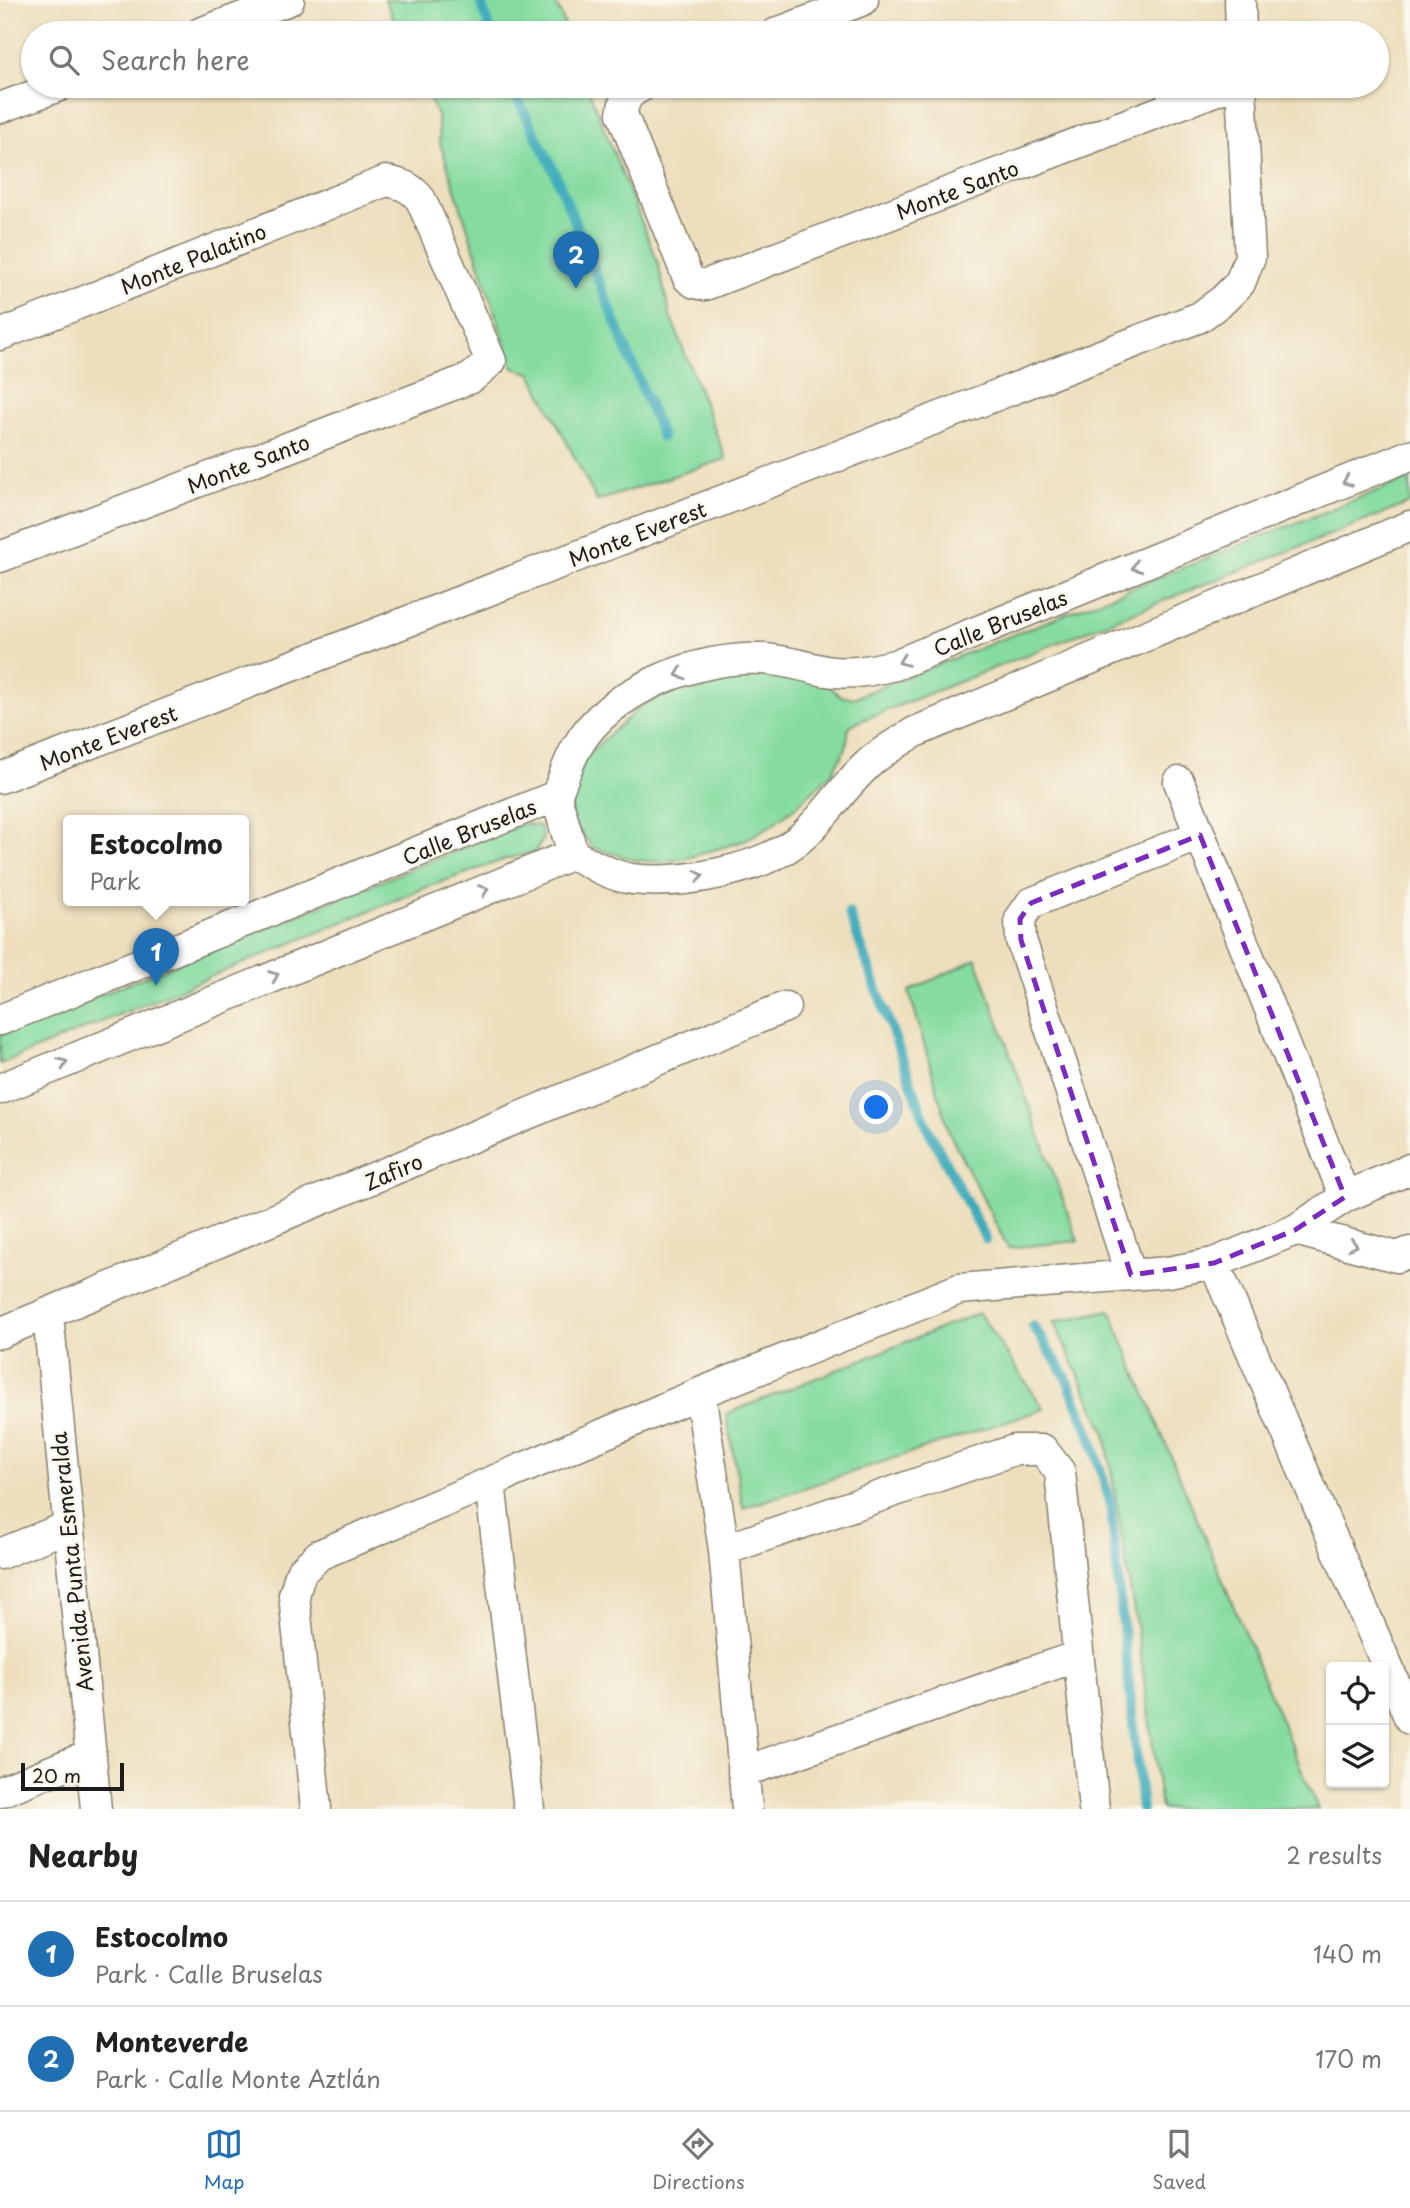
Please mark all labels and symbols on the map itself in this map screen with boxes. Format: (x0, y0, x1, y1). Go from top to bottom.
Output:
street label: Monte Santo (891, 151, 1023, 227)
street label: Monte Palatino (115, 214, 271, 302)
pin: 2 (553, 231, 599, 289)
street label: Monte Santo (182, 425, 314, 501)
one-way arrow (1341, 473, 1354, 487)
street label: Monte Everest (564, 492, 710, 574)
one-way arrow (1131, 558, 1143, 572)
street label: Calle Bruselas (928, 581, 1072, 663)
one-way arrow (897, 653, 909, 667)
one-way arrow (674, 666, 686, 680)
street label: Monte Everest (35, 696, 181, 778)
street label: Calle Bruselas (397, 790, 541, 872)
one-way arrow (693, 868, 705, 883)
one-way arrow (477, 884, 489, 898)
pin: 1 (133, 928, 179, 986)
one-way arrow (267, 971, 279, 985)
one-way arrow (56, 1057, 68, 1071)
your location (859, 1090, 893, 1124)
street label: Zafiro (359, 1144, 427, 1198)
one-way arrow (1346, 1237, 1358, 1252)
street label: Avenida Punta Esmeralda (41, 1430, 101, 1693)
scale bar (21, 1760, 124, 1792)

